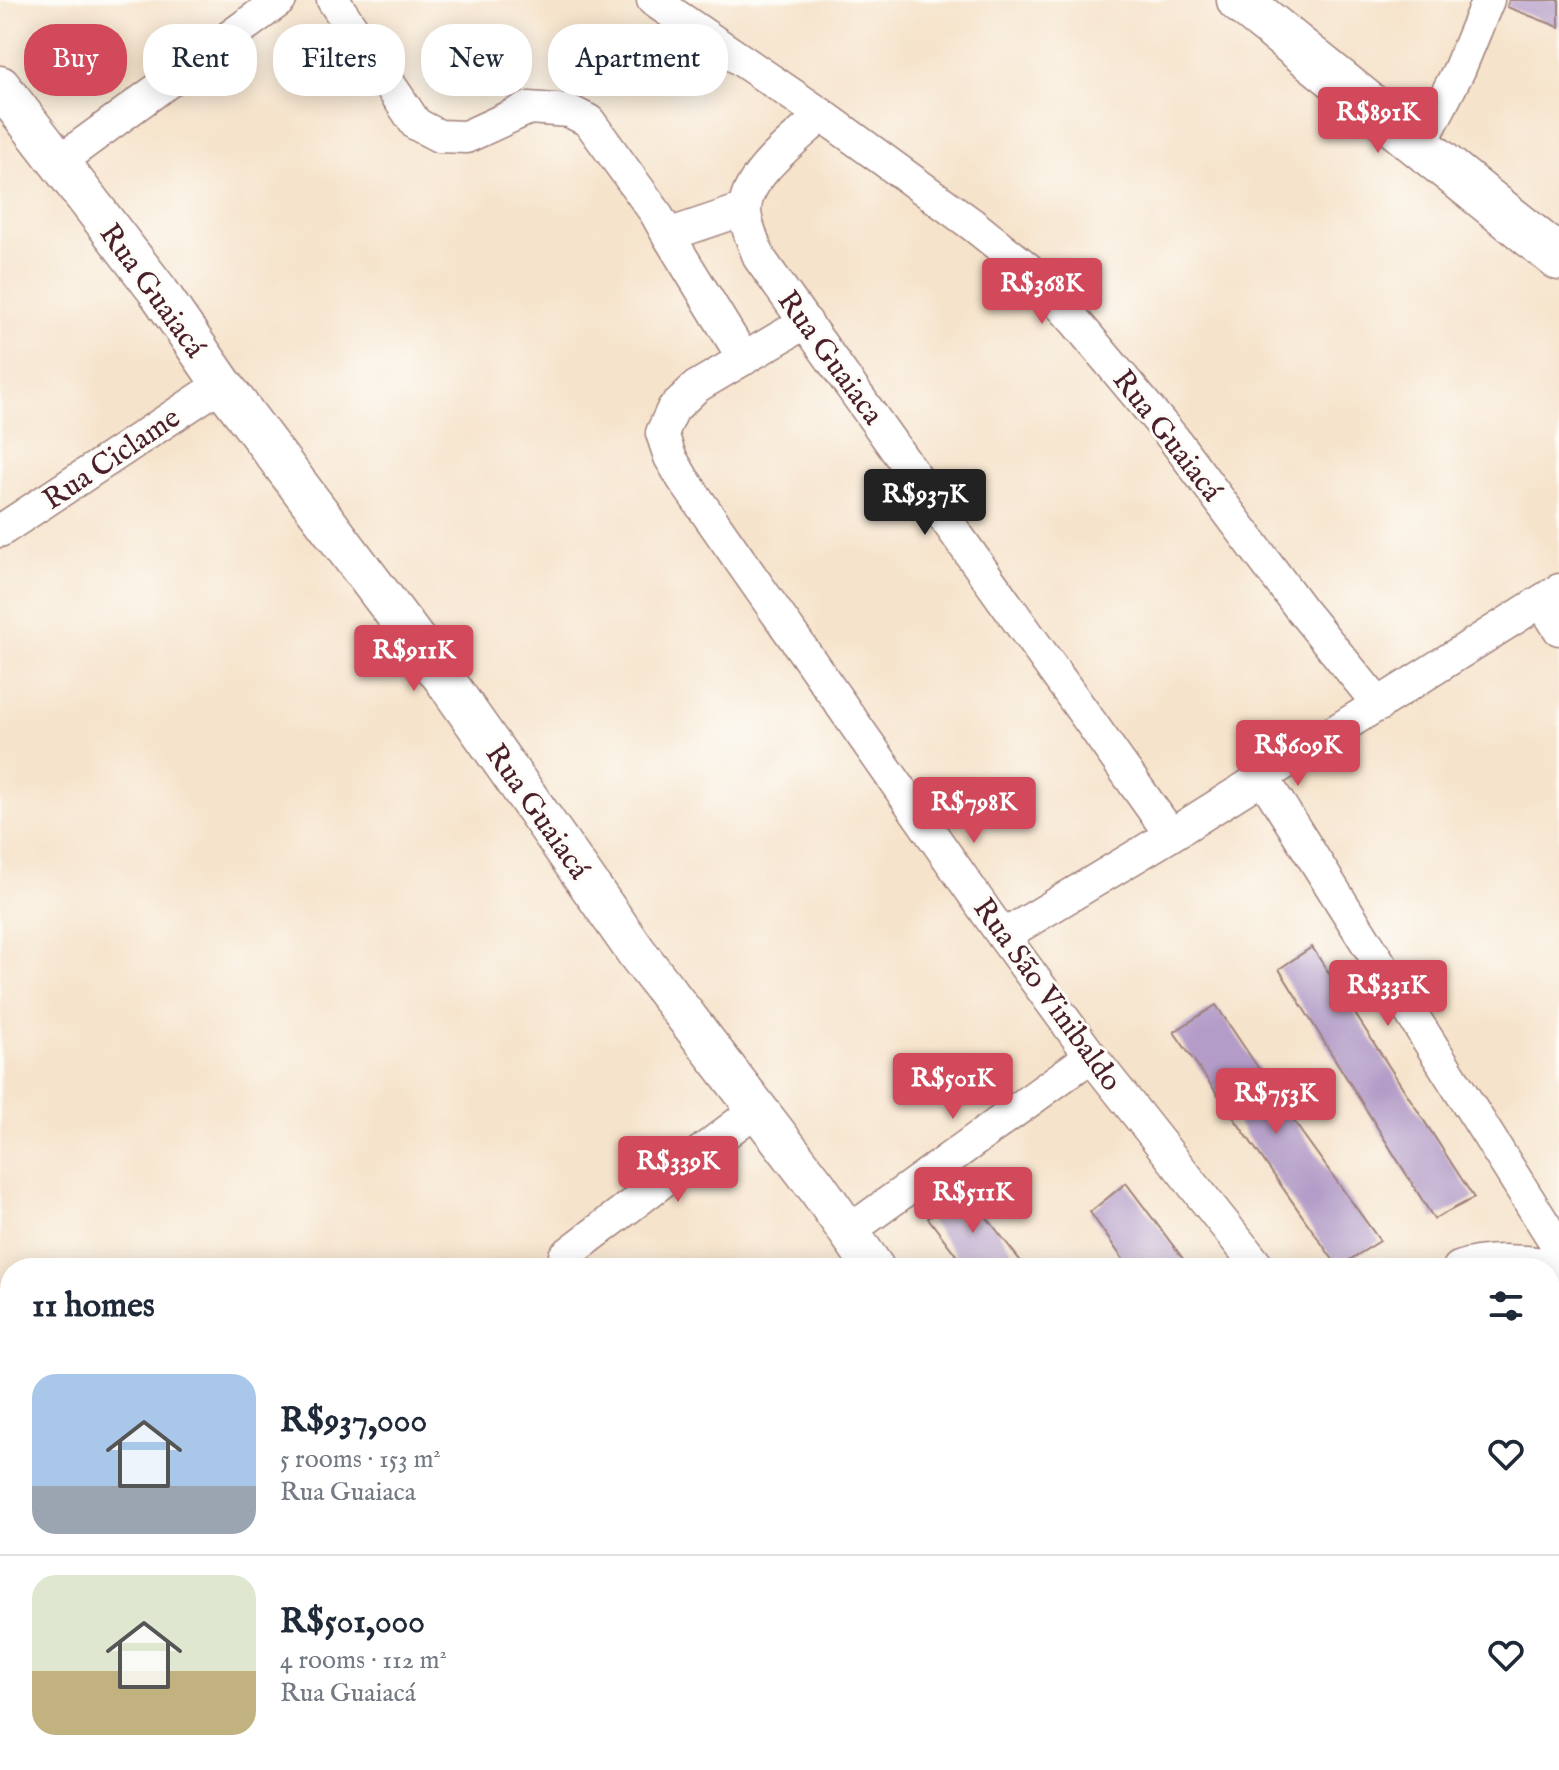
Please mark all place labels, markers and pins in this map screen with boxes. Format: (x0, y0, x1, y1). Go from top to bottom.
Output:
pin: R$891K (1313, 87, 1443, 155)
pin: R$368K (977, 258, 1107, 326)
pin: R$937K (860, 469, 990, 537)
pin: R$911K (349, 625, 479, 693)
pin: R$609K (1233, 720, 1363, 788)
pin: R$798K (909, 777, 1039, 845)
pin: R$331K (1323, 960, 1453, 1028)
pin: R$501K (888, 1053, 1018, 1121)
pin: R$753K (1211, 1068, 1341, 1136)
pin: R$339K (613, 1136, 743, 1204)
pin: R$511K (908, 1167, 1038, 1235)

